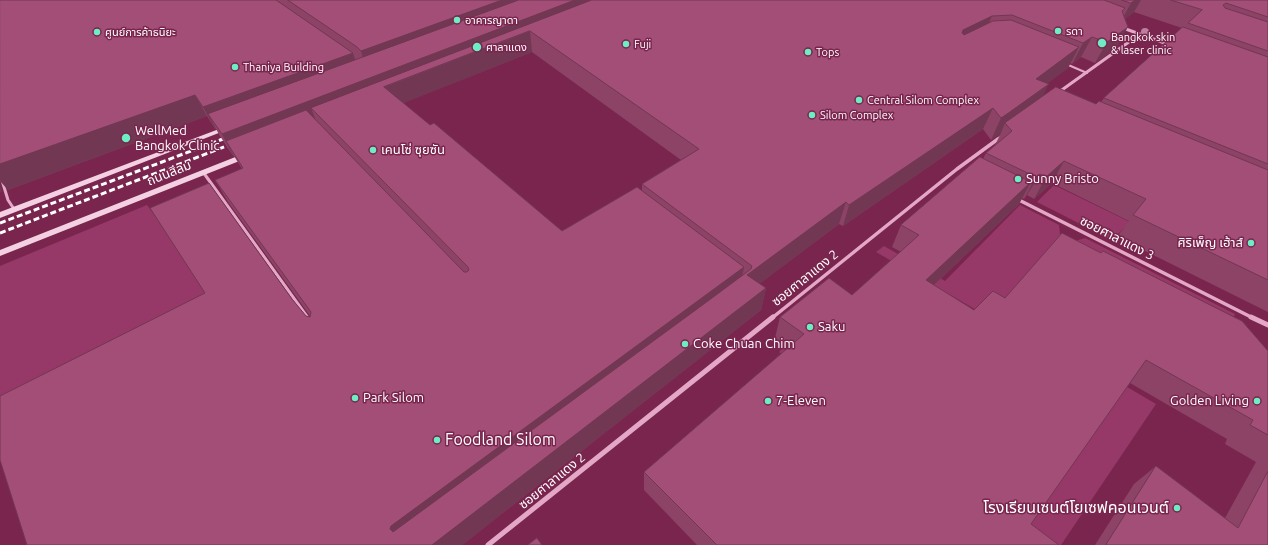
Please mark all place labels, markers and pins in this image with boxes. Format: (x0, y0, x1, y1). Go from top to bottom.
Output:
place label: อาคารญาดา (465, 13, 518, 27)
marker: อาคารญาดา (452, 15, 462, 25)
place label: รดา (1066, 24, 1083, 38)
place label: ศูนย์การค้าธนิยะ (105, 25, 176, 39)
marker: รดา (1053, 26, 1063, 36)
marker: ศูนย์การค้าธนิยะ (92, 27, 102, 37)
place label: Bangkok skin & laser clinic (1111, 30, 1175, 56)
place label: Fuji (634, 37, 651, 51)
marker: Bangkok skin & laser clinic (1096, 37, 1108, 49)
marker: Fuji (621, 39, 631, 49)
place label: ศาลาแดง (486, 40, 527, 54)
marker: ศาลาแดง (471, 41, 483, 53)
place label: Tops (816, 45, 839, 59)
marker: Tops (803, 47, 813, 57)
place label: Thaniya Building (243, 60, 324, 74)
marker: Thaniya Building (230, 62, 240, 72)
place label: Central Silom Complex (867, 93, 979, 107)
marker: Central Silom Complex (854, 95, 864, 105)
place label: Silom Complex (820, 108, 893, 122)
marker: Silom Complex (807, 110, 817, 120)
place label: WellMed Bangkok Clinic (135, 123, 219, 154)
marker: WellMed Bangkok Clinic (120, 132, 132, 144)
place label: เคนโซ่ ซุยซัน (381, 142, 445, 158)
marker: เคนโซ่ ซุยซัน (368, 145, 378, 155)
place label: Sunny Bristo (1026, 171, 1099, 187)
marker: Sunny Bristo (1013, 174, 1023, 184)
place label: ศิริเพ็ญ เฮ้าส์ (1177, 235, 1243, 251)
marker: ศิริเพ็ญ เฮ้าส์ (1246, 238, 1256, 248)
place label: Saku (818, 319, 845, 335)
marker: Saku (805, 322, 815, 332)
place label: Coke Chuan Chim (693, 336, 795, 352)
marker: Coke Chuan Chim (680, 339, 690, 349)
place label: Park Silom (363, 390, 424, 406)
marker: Park Silom (350, 393, 360, 403)
place label: 7-Eleven (776, 393, 826, 409)
place label: Golden Living (1170, 393, 1249, 409)
marker: 7-Eleven (763, 396, 773, 406)
marker: Golden Living (1252, 396, 1262, 406)
place label: Foodland Silom (445, 430, 556, 450)
marker: Foodland Silom (432, 435, 442, 445)
place label: โรงเรียนเซนต์โยเซฟคอนเวนต์ (983, 498, 1169, 518)
marker: โรงเรียนเซนต์โยเซฟคอนเวนต์ (1172, 503, 1182, 513)

